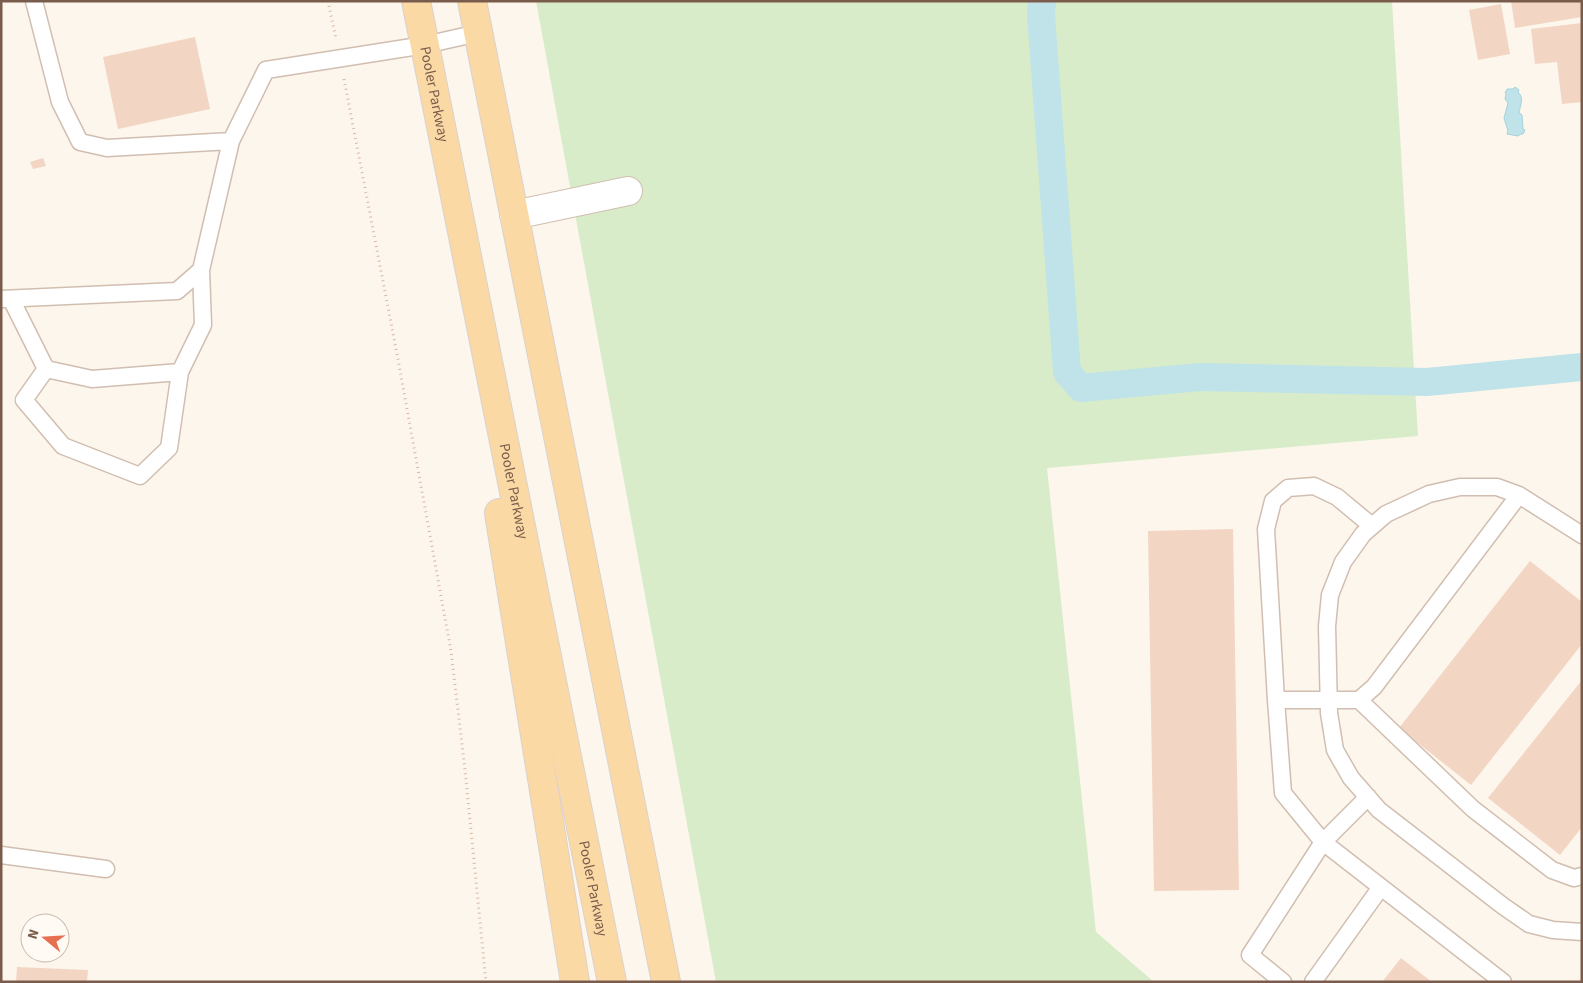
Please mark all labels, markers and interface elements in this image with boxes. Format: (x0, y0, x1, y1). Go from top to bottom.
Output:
street label: Pooler Parkway (415, 44, 454, 144)
street label: Pooler Parkway (494, 442, 534, 541)
street label: Pooler Parkway (573, 839, 613, 938)
north arrow (20, 913, 70, 963)
text: N (23, 927, 45, 942)

